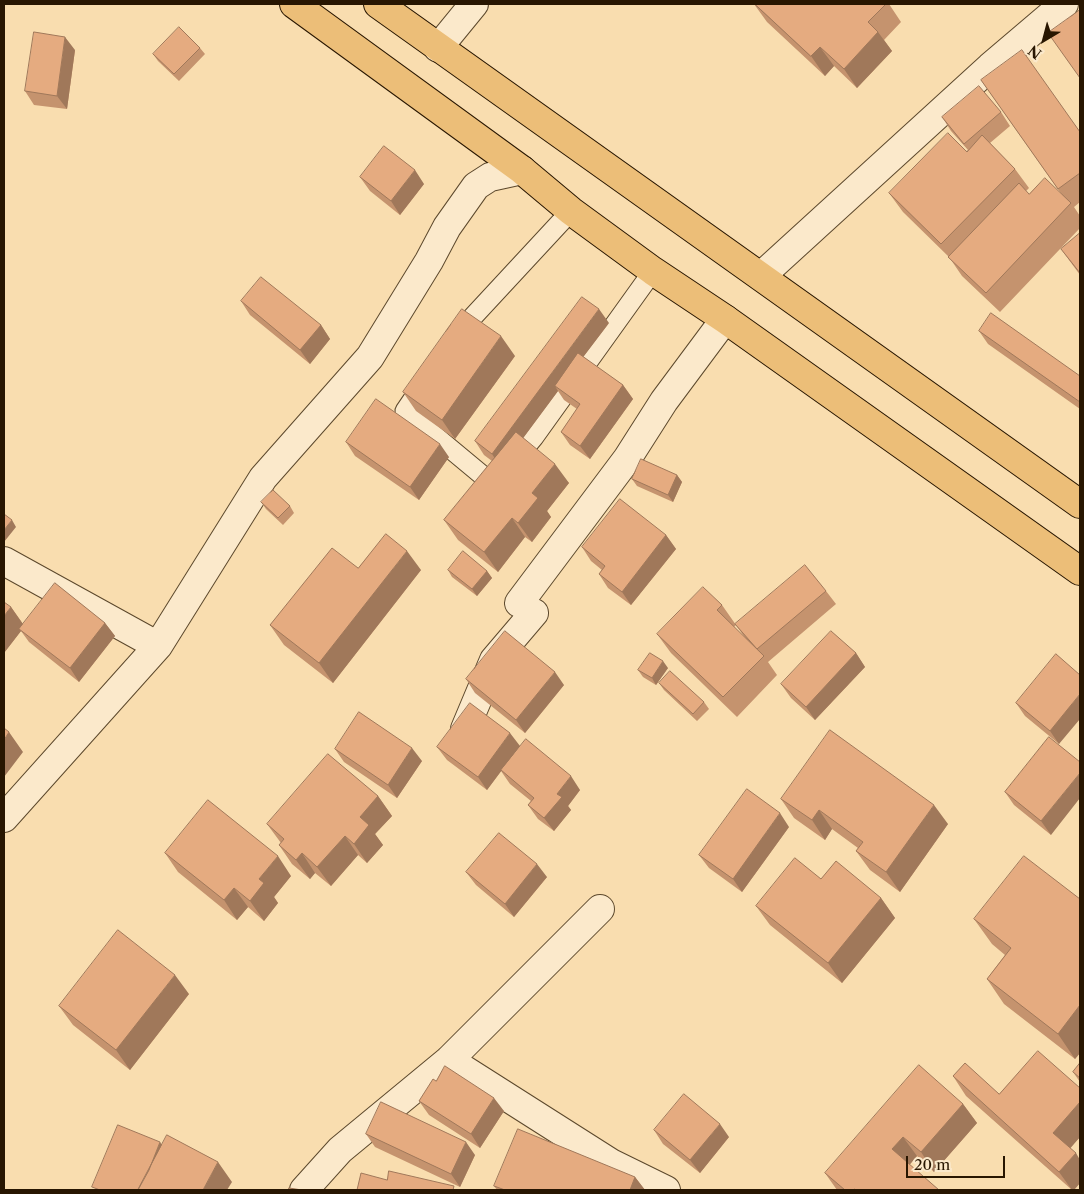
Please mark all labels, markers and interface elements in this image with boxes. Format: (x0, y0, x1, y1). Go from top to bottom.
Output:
north arrow (1019, 15, 1069, 65)
text: N (1025, 41, 1045, 63)
scale bar (909, 1146, 1008, 1178)
text: 20 m (914, 1155, 950, 1174)

